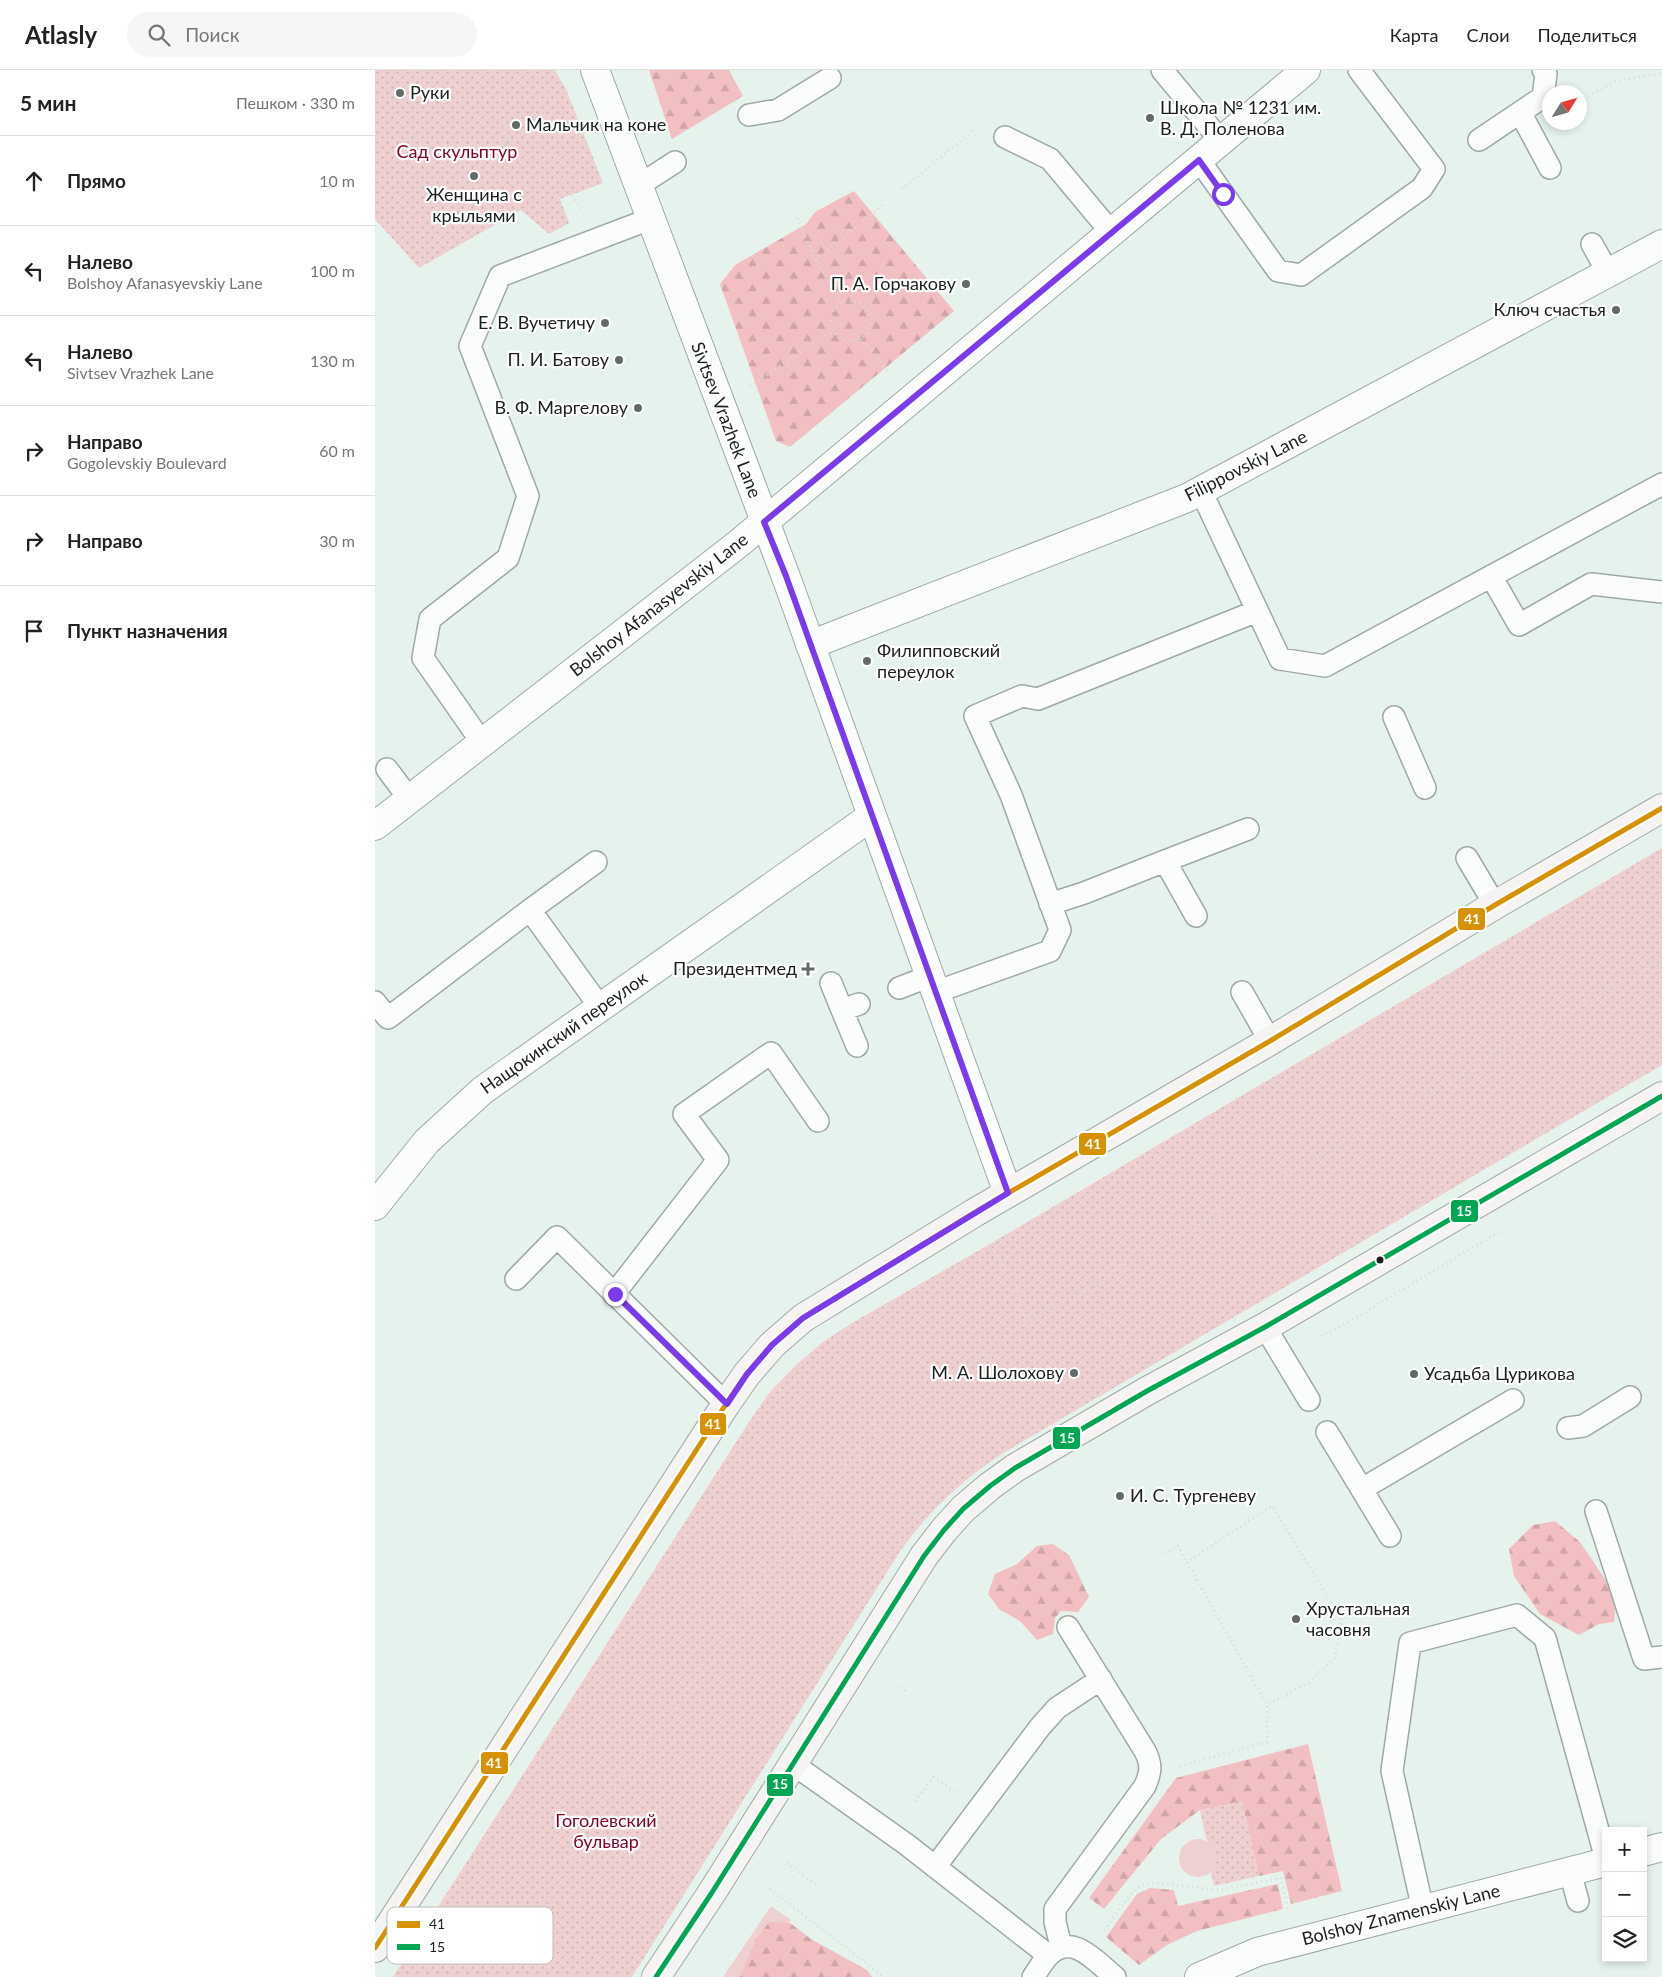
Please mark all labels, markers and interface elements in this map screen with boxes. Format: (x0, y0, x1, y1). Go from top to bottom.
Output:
search box (127, 12, 477, 57)
text: Atlasly (25, 20, 97, 49)
icon: search (145, 21, 173, 49)
text: Поиск (185, 23, 239, 46)
text: Карта (1390, 24, 1438, 46)
text: Слои (1466, 24, 1510, 46)
text: Поделиться (1538, 24, 1637, 46)
place label: Руки (410, 81, 450, 103)
north arrow (1542, 85, 1587, 130)
marker: Руки (394, 87, 406, 99)
text: 5 мин (20, 90, 77, 115)
text: Пешком · 330 m (236, 93, 355, 112)
place label: Школа № 1231 им. В. Д. Поленова (1160, 96, 1321, 139)
marker: Школа № 1231 им. В. Д. Поленова (1144, 112, 1156, 124)
place label: Мальчик на коне (526, 113, 666, 135)
marker: Мальчик на коне (510, 119, 522, 131)
park label: Сад скульптур (397, 140, 517, 162)
icon: ahead (20, 167, 48, 195)
text: Прямо (67, 169, 126, 192)
marker: Женщина с крыльями (468, 170, 480, 182)
text: 10 m (319, 171, 355, 190)
place label: Женщина с крыльями (426, 183, 522, 226)
route start (1212, 183, 1235, 206)
text: Налево (67, 250, 133, 273)
icon: left (20, 257, 48, 285)
text: 100 m (310, 261, 355, 280)
place label: П. А. Горчакову (831, 272, 957, 294)
text: Bolshoy Afanasyevskiy Lane (67, 273, 263, 292)
marker: П. А. Горчакову (960, 278, 972, 290)
place label: Ключ счастья (1494, 298, 1606, 320)
marker: Ключ счастья (1610, 304, 1622, 316)
place label: Е. В. Вучетичу (478, 311, 596, 333)
marker: Е. В. Вучетичу (599, 317, 611, 329)
street label: Sivtsev Vrazhek Lane (687, 339, 767, 501)
text: Налево (67, 340, 133, 363)
icon: left (20, 347, 48, 375)
place label: П. И. Батову (508, 348, 610, 370)
text: 130 m (310, 351, 355, 370)
marker: П. И. Батову (613, 354, 625, 366)
text: Sivtsev Vrazhek Lane (67, 363, 214, 382)
place label: В. Ф. Маргелову (494, 396, 629, 418)
marker: В. Ф. Маргелову (632, 402, 644, 414)
street label: Filippovskiy Lane (1181, 425, 1311, 505)
text: Направо (67, 430, 143, 453)
icon: right (20, 437, 48, 465)
text: 60 m (319, 441, 355, 460)
text: Gogolevskiy Boulevard (67, 453, 227, 472)
icon: right (20, 527, 48, 555)
street label: Bolshoy Afanasyevskiy Lane (565, 528, 752, 681)
text: Направо (67, 529, 143, 552)
text: 30 m (319, 531, 355, 550)
icon: arrive (20, 617, 48, 645)
text: Пункт назначения (67, 619, 228, 642)
place label: Филипповский переулок (877, 639, 1000, 682)
marker: Филипповский переулок (861, 655, 873, 667)
line badge: 41 (1457, 907, 1486, 931)
text: 41 (1464, 910, 1480, 927)
place label: Президентмед (673, 957, 797, 979)
marker: Президентмед (801, 962, 815, 976)
street label: Нащокинский переулок (476, 966, 652, 1098)
line badge: 41 (1078, 1132, 1107, 1156)
text: 41 (1085, 1135, 1101, 1152)
line badge: 15 (1450, 1199, 1479, 1223)
text: 15 (1456, 1202, 1472, 1219)
unlabelled marker (1375, 1255, 1385, 1265)
route end (604, 1283, 627, 1306)
place label: М. А. Шолохову (931, 1361, 1065, 1383)
place label: Усадьба Цурикова (1424, 1362, 1575, 1384)
marker: М. А. Шолохову (1068, 1367, 1080, 1379)
marker: Усадьба Цурикова (1408, 1368, 1420, 1380)
line badge: 41 (699, 1412, 727, 1436)
text: 41 (705, 1415, 721, 1432)
line badge: 15 (1052, 1426, 1081, 1450)
text: 15 (1059, 1429, 1075, 1446)
place label: И. С. Тургеневу (1130, 1484, 1257, 1506)
marker: И. С. Тургеневу (1114, 1490, 1126, 1502)
place label: Хрустальная часовня (1306, 1597, 1410, 1640)
marker: Хрустальная часовня (1290, 1613, 1302, 1625)
line badge: 41 (480, 1751, 509, 1775)
text: 41 (486, 1754, 502, 1771)
line badge: 15 (766, 1773, 794, 1797)
text: 15 (772, 1775, 788, 1792)
park label: Гоголевский бульвар (555, 1809, 657, 1852)
map controls (1602, 1827, 1647, 1962)
button: + (1602, 1827, 1647, 1872)
button: − (1602, 1872, 1647, 1917)
street label: Bolshoy Znamenskiy Lane (1299, 1879, 1502, 1949)
legend (387, 1907, 553, 1964)
text: 41 (429, 1915, 445, 1932)
button: layers (1602, 1917, 1647, 1962)
text: 15 (429, 1938, 445, 1955)

